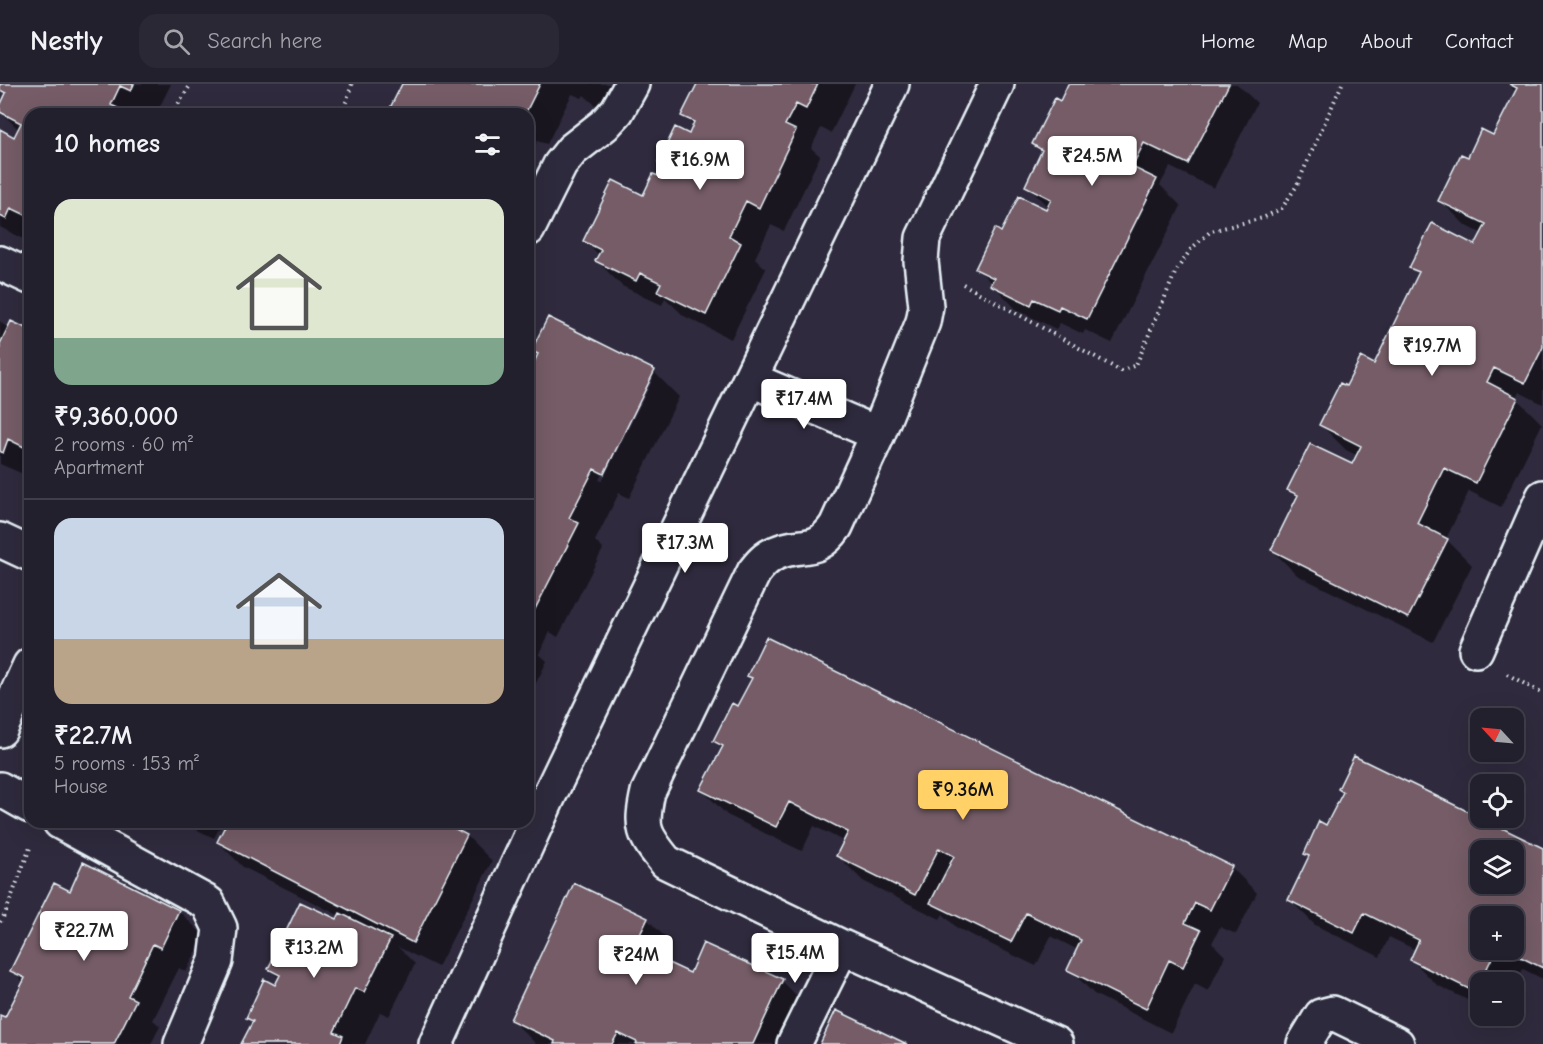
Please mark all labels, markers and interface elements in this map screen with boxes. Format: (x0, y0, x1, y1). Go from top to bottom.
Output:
search box (139, 14, 559, 68)
text: Nestly (30, 25, 103, 57)
icon: search (160, 25, 193, 58)
text: Search here (208, 28, 322, 54)
text: Home (1201, 29, 1255, 53)
text: Map (1288, 29, 1328, 53)
text: About (1361, 29, 1412, 53)
text: Contact (1445, 29, 1513, 53)
icon: filters (471, 128, 504, 161)
text: 10 homes (54, 129, 160, 159)
pin: ₹24.5M (1043, 136, 1141, 187)
pin: ₹16.9M (651, 140, 749, 191)
text: ₹24.5M (1062, 144, 1122, 167)
text: ₹16.9M (670, 148, 730, 171)
icon: home (225, 238, 333, 346)
pin: ₹19.7M (1383, 326, 1481, 377)
text: ₹19.7M (1403, 334, 1461, 357)
pin: ₹17.4M (755, 379, 853, 430)
text: ₹17.4M (775, 387, 833, 410)
text: ₹9,360,000 (54, 402, 178, 432)
text: 2 rooms · 60 m² (54, 433, 193, 456)
text: Apartment (54, 456, 144, 479)
pin: ₹17.3M (636, 523, 734, 574)
text: ₹17.3M (656, 531, 714, 554)
icon: home (225, 557, 333, 665)
north arrow (1470, 708, 1524, 762)
map controls (1470, 708, 1524, 1026)
text: ₹22.7M (54, 721, 132, 751)
text: 5 rooms · 153 m² (54, 752, 199, 775)
pin: ₹9.36M (914, 770, 1012, 821)
button: locate (1470, 774, 1524, 828)
text: House (54, 775, 108, 798)
text: ₹9.36M (932, 778, 994, 801)
button: layers (1470, 840, 1524, 894)
button: + (1470, 906, 1524, 960)
pin: ₹22.7M (35, 911, 133, 962)
text: ₹22.7M (54, 919, 114, 942)
pin: ₹13.2M (265, 928, 363, 979)
pin: ₹15.4M (746, 933, 844, 984)
pin: ₹24M (600, 935, 672, 986)
text: ₹13.2M (285, 936, 343, 959)
text: ₹15.4M (765, 941, 825, 964)
text: ₹24M (613, 943, 659, 966)
button: − (1470, 972, 1524, 1026)

